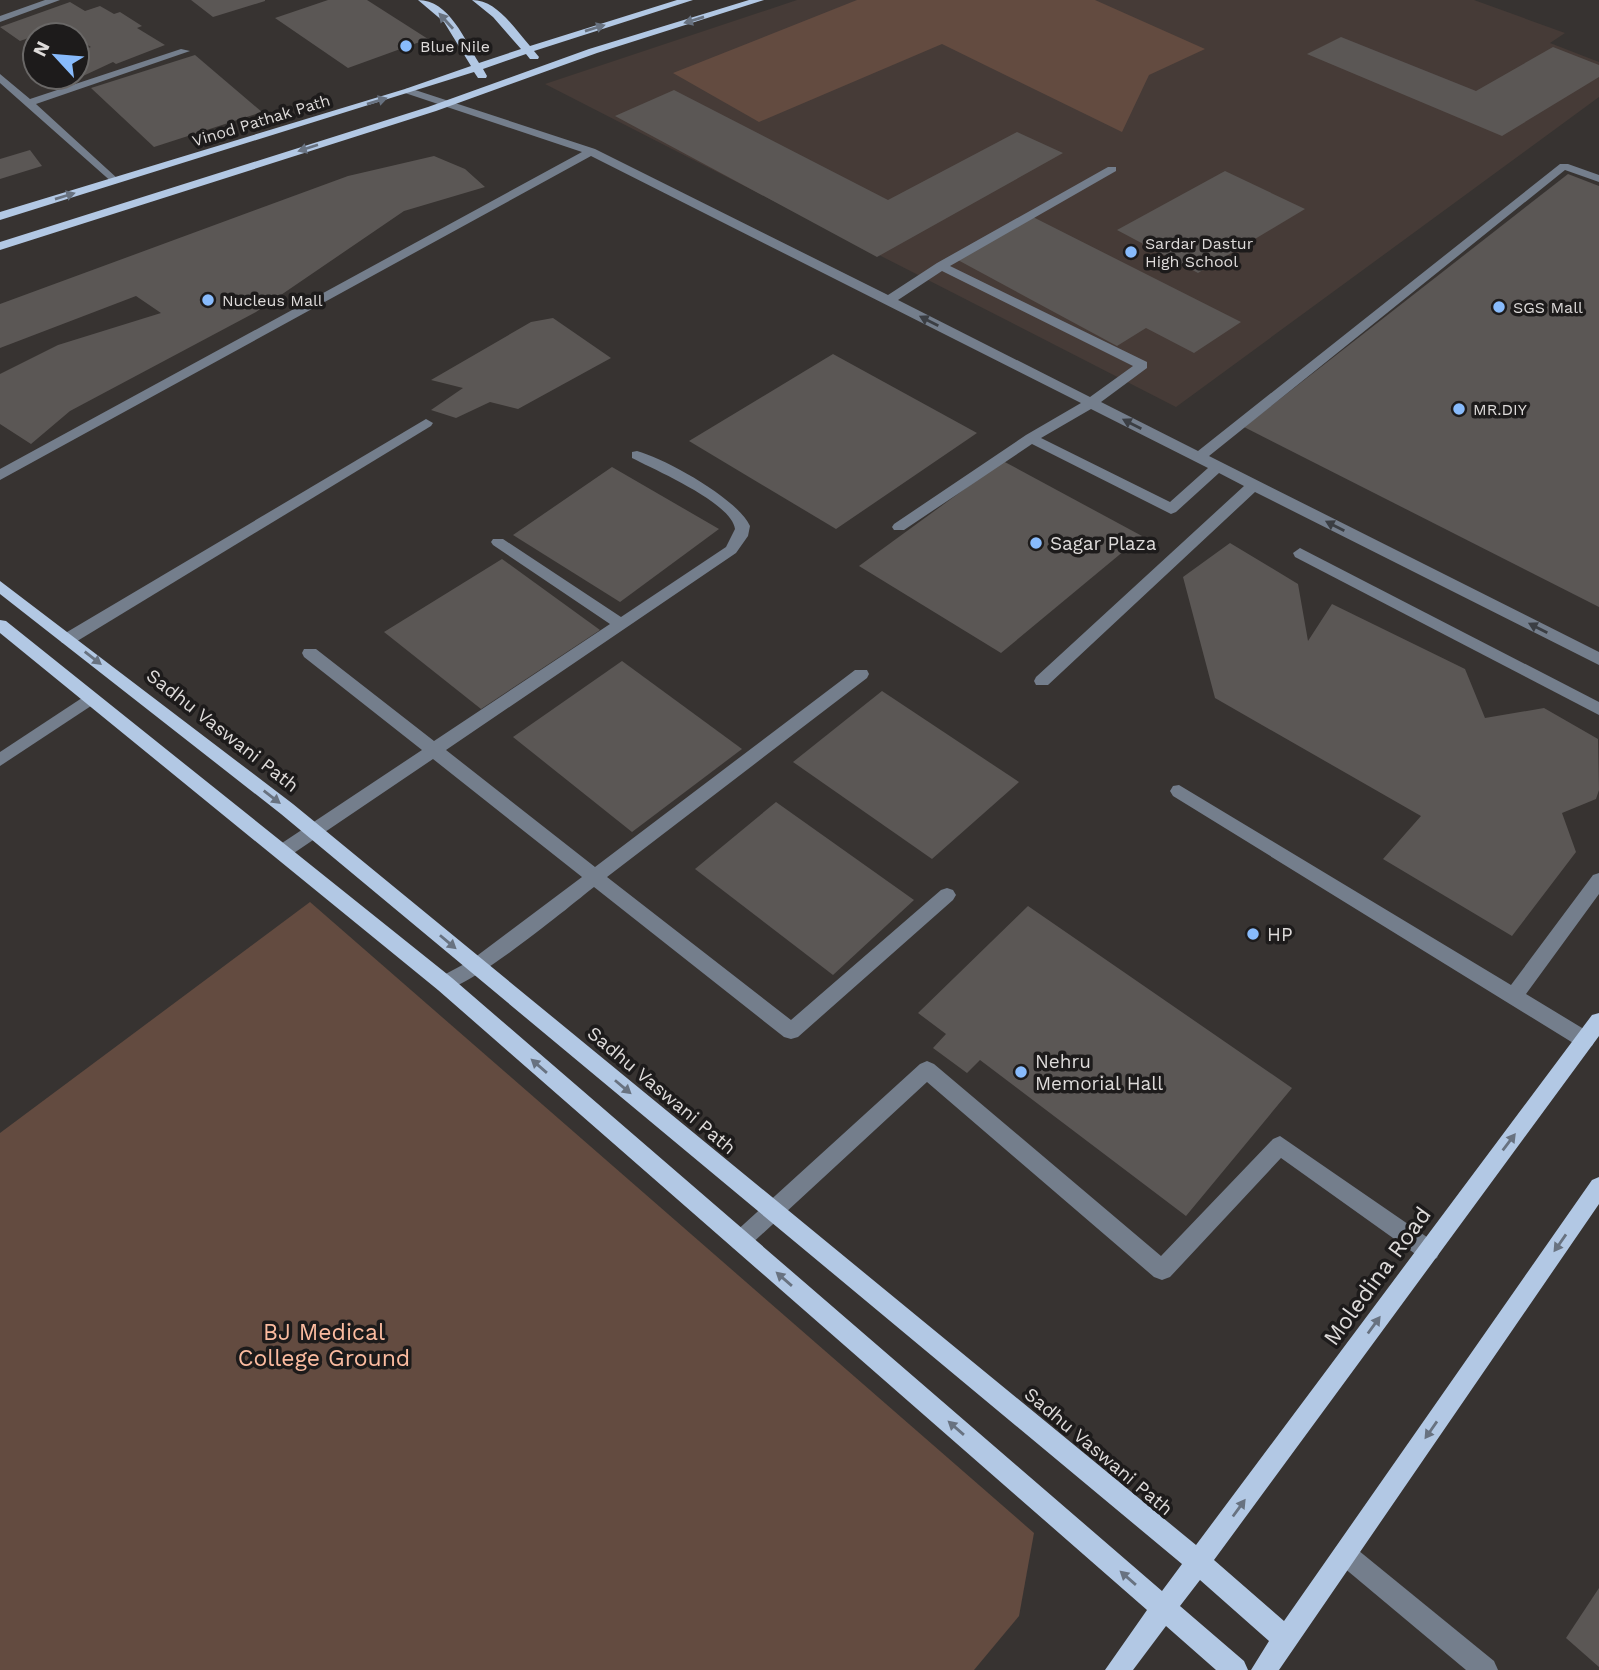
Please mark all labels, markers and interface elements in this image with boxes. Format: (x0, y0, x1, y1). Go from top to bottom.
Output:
one-way arrow (438, 12, 454, 30)
one-way arrow (683, 16, 704, 26)
north arrow (21, 21, 91, 91)
one-way arrow (584, 23, 605, 33)
text: N (28, 37, 55, 60)
place label: Blue Nile (420, 37, 490, 56)
marker: Blue Nile (398, 38, 414, 54)
street label: Vinod Pathak Path (190, 90, 332, 150)
one-way arrow (366, 96, 387, 106)
one-way arrow (298, 143, 319, 153)
one-way arrow (55, 190, 76, 200)
place label: Sardar Dastur High School (1145, 234, 1254, 271)
marker: Sardar Dastur High School (1123, 244, 1139, 260)
place label: Nucleus Mall (222, 291, 323, 310)
marker: Nucleus Mall (200, 292, 216, 308)
place label: SGS Mall (1513, 298, 1583, 317)
marker: SGS Mall (1491, 299, 1507, 315)
one-way arrow (919, 316, 939, 327)
place label: MR.DIY (1473, 400, 1527, 419)
marker: MR.DIY (1451, 401, 1467, 417)
one-way arrow (1122, 418, 1142, 429)
one-way arrow (1325, 521, 1345, 532)
place label: Sagar Plaza (1050, 532, 1157, 555)
marker: Sagar Plaza (1028, 535, 1044, 551)
one-way arrow (1528, 623, 1548, 634)
one-way arrow (83, 650, 101, 665)
street label: Sadhu Vaswani Path (142, 664, 303, 797)
one-way arrow (263, 790, 281, 805)
place label: HP (1267, 923, 1293, 946)
marker: HP (1245, 926, 1261, 942)
one-way arrow (440, 934, 457, 949)
street label: Sadhu Vaswani Path (583, 1022, 741, 1159)
place label: Nehru Memorial Hall (1035, 1050, 1163, 1095)
one-way arrow (530, 1058, 548, 1074)
marker: Nehru Memorial Hall (1013, 1064, 1029, 1080)
one-way arrow (615, 1079, 632, 1094)
one-way arrow (1502, 1134, 1517, 1152)
street label: Moledina Road (1318, 1202, 1437, 1351)
one-way arrow (1553, 1234, 1567, 1252)
one-way arrow (776, 1272, 793, 1287)
one-way arrow (1367, 1316, 1381, 1334)
park label: BJ Medical College Ground (238, 1319, 410, 1372)
street label: Sadhu Vaswani Path (1020, 1383, 1178, 1520)
one-way arrow (948, 1421, 965, 1437)
one-way arrow (1424, 1421, 1438, 1439)
one-way arrow (1232, 1499, 1246, 1518)
one-way arrow (1119, 1570, 1137, 1586)

